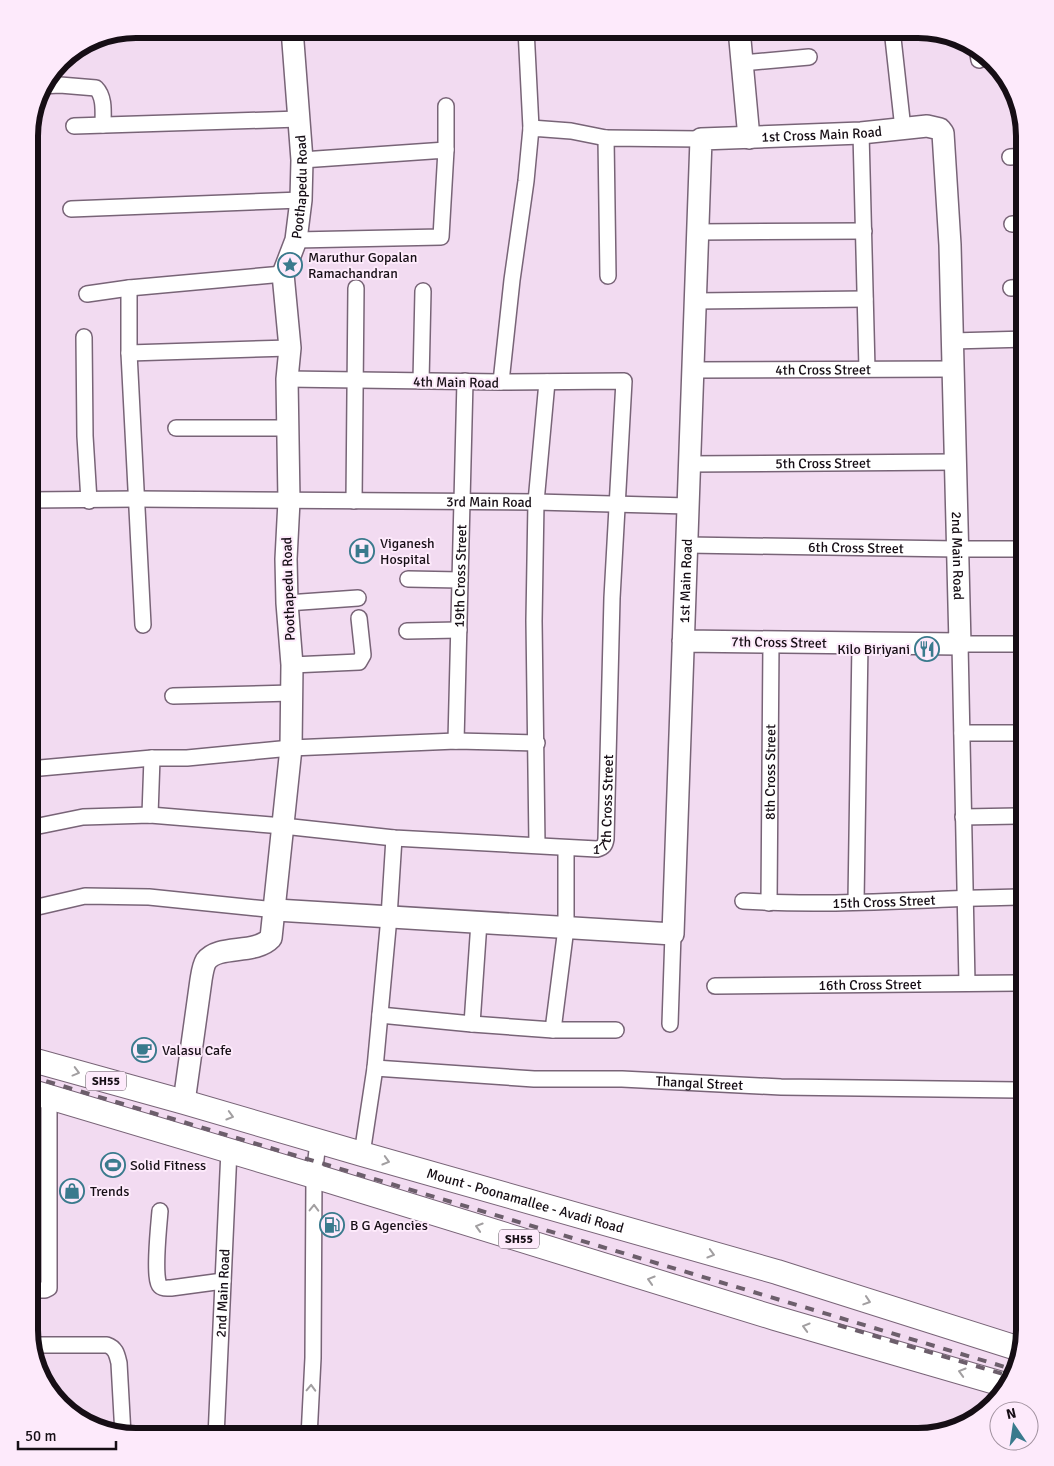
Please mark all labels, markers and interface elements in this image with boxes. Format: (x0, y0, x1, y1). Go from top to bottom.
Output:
street label: 1st Cross Main Road (761, 123, 883, 146)
street label: Poothapedu Road (288, 134, 311, 240)
place label: Maruthur Gopalan Ramachandran (308, 249, 417, 282)
place icon: Maruthur Gopalan Ramachandran (277, 252, 303, 278)
street label: 4th Cross Street (775, 361, 871, 379)
street label: 4th Main Road (413, 373, 499, 392)
street label: 5th Cross Street (775, 455, 871, 472)
street label: 3rd Main Road (446, 493, 532, 511)
street label: 2nd Main Road (948, 511, 967, 600)
street label: 19th Cross Street (451, 524, 470, 628)
place label: Viganesh Hospital (380, 535, 435, 568)
street label: Poothapedu Road (278, 537, 299, 641)
hospital icon: Viganesh Hospital (349, 538, 375, 564)
street label: 1st Main Road (676, 538, 696, 624)
street label: 6th Cross Street (808, 539, 904, 557)
street label: 7th Cross Street (731, 633, 827, 652)
restaurant icon: Kilo Biriyani (914, 636, 940, 662)
place label: Kilo Biriyani (837, 641, 910, 658)
street label: 8th Cross Street (762, 724, 779, 820)
street label: 17th Cross Street (592, 754, 617, 858)
street label: 15th Cross Street (832, 892, 936, 912)
street label: 16th Cross Street (818, 976, 922, 994)
cafe icon: Valasu Cafe (131, 1037, 157, 1063)
place label: Valasu Cafe (162, 1042, 232, 1059)
one-way arrow (71, 1066, 80, 1077)
road number: SH55 (86, 1072, 126, 1090)
street label: Thangal Street (655, 1073, 744, 1094)
one-way arrow (226, 1110, 234, 1120)
sports icon: Solid Fitness (100, 1152, 126, 1178)
one-way arrow (382, 1156, 390, 1166)
place label: Solid Fitness (130, 1157, 206, 1174)
street label: Mount - Poonamallee - Avadi Road (425, 1165, 626, 1237)
shop icon: Trends (59, 1178, 85, 1204)
place label: Trends (90, 1183, 129, 1200)
one-way arrow (309, 1204, 319, 1212)
fuel station icon: B G Agencies (319, 1212, 345, 1238)
place label: B G Agencies (350, 1217, 428, 1234)
one-way arrow (475, 1222, 484, 1232)
road number: SH55 (499, 1230, 539, 1248)
street label: 2nd Main Road (213, 1248, 234, 1338)
one-way arrow (706, 1248, 715, 1258)
one-way arrow (647, 1276, 656, 1286)
one-way arrow (862, 1295, 870, 1305)
one-way arrow (803, 1323, 811, 1333)
one-way arrow (959, 1368, 967, 1378)
one-way arrow (306, 1384, 317, 1392)
north arrow (989, 1401, 1039, 1451)
text: N (1005, 1404, 1018, 1423)
scale bar (18, 1418, 115, 1450)
text: 50 m (25, 1427, 56, 1445)

